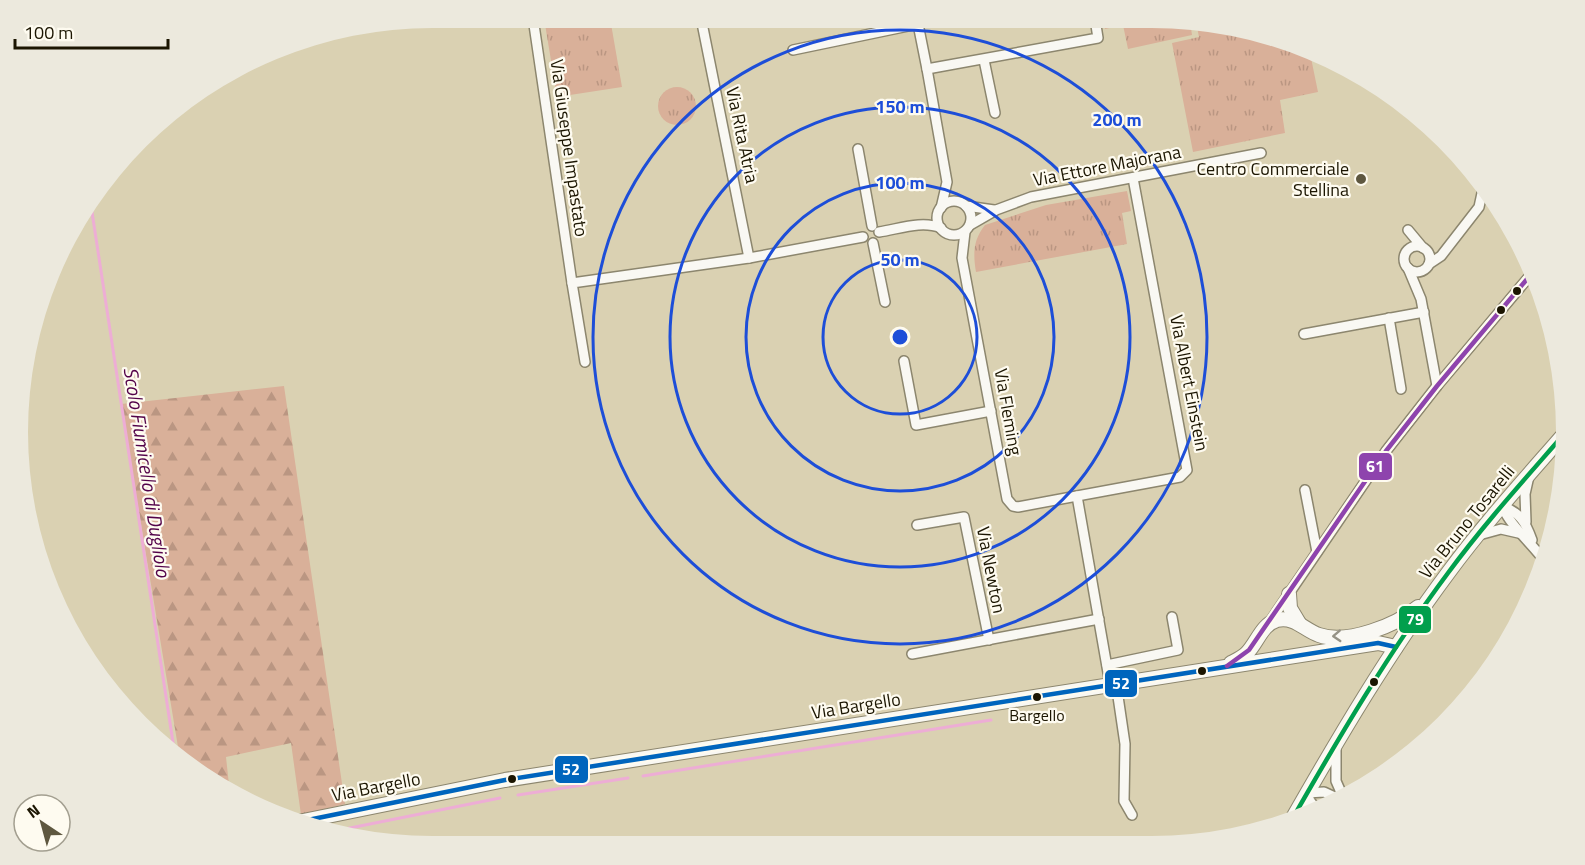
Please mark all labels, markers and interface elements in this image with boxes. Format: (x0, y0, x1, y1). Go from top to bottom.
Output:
scale bar (15, 12, 168, 50)
text: 100 m (24, 19, 73, 46)
street label: Via Giuseppe Impastato (544, 57, 595, 238)
street label: Via Rita Atria (719, 84, 766, 185)
text: 150 m (875, 93, 925, 120)
text: 200 m (1092, 106, 1142, 133)
street label: Via Ettore Majorana (1031, 138, 1183, 193)
place label: Centro Commerciale Stellina (1196, 155, 1349, 203)
text: 100 m (875, 169, 925, 196)
marker: Centro Commerciale Stellina (1354, 172, 1368, 186)
text: 50 m (880, 246, 920, 273)
unlabelled marker (1511, 285, 1523, 297)
unlabelled marker (1495, 304, 1507, 316)
street label: Via Albert Einstein (1163, 312, 1216, 453)
centre of rings (890, 327, 910, 347)
water label: Scolo Fiumicello di Dugliolo (116, 365, 180, 580)
street label: Via Fleming (988, 366, 1029, 458)
line badge: 61 (1358, 452, 1393, 481)
text: 61 (1366, 454, 1384, 478)
street label: Via Bruno Tosarelli (1412, 459, 1521, 584)
street label: Via Newton (970, 524, 1013, 616)
line badge: 79 (1398, 605, 1432, 634)
text: 79 (1406, 607, 1424, 631)
one-way arrow (1333, 630, 1342, 643)
unlabelled marker (1196, 665, 1208, 677)
line badge: 52 (1104, 669, 1138, 698)
text: 52 (1112, 671, 1130, 695)
unlabelled marker (1368, 676, 1380, 688)
street label: Via Bargello (809, 685, 902, 726)
marker: Bargello (1031, 691, 1043, 703)
place label: Bargello (1009, 703, 1065, 727)
line badge: 52 (554, 755, 589, 784)
text: 52 (562, 757, 580, 781)
street label: Via Bargello (329, 765, 423, 808)
unlabelled marker (506, 773, 518, 785)
north arrow (12, 793, 72, 853)
text: N (22, 798, 45, 824)

